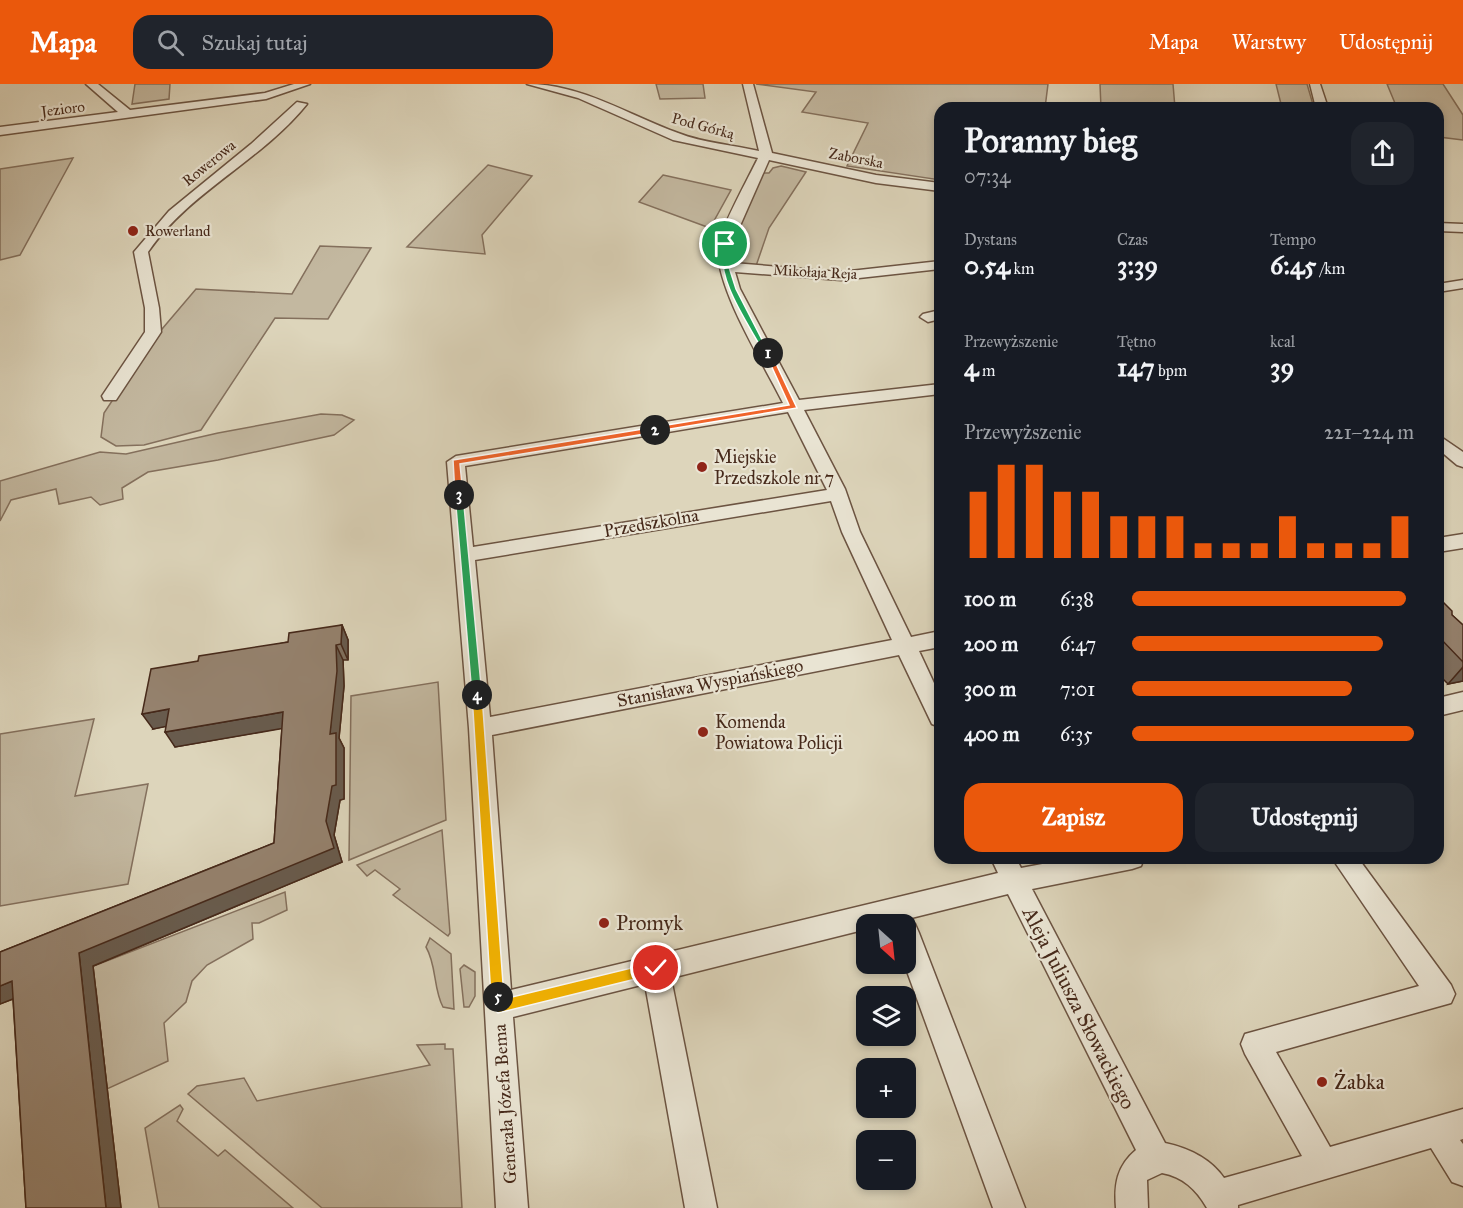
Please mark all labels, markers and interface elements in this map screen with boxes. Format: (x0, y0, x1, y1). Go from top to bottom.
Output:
search box (133, 15, 553, 69)
text: Mapa (30, 25, 97, 60)
icon: search (154, 26, 187, 59)
text: Szukaj tutaj (202, 29, 308, 56)
text: Mapa (1149, 29, 1199, 55)
text: Warstwy (1232, 29, 1306, 55)
text: Udostępnij (1339, 29, 1433, 55)
street label: Jezioro (38, 97, 86, 122)
street label: Pod Górką (670, 109, 738, 143)
text: Poranny bieg (964, 121, 1137, 161)
button: share (1351, 122, 1414, 185)
street label: Rowerowa (179, 136, 240, 190)
street label: Zaborska (827, 144, 885, 172)
text: 07:34 (964, 164, 1011, 188)
pin (699, 218, 750, 269)
place label: Rowerland (145, 222, 211, 240)
marker: Rowerland (126, 224, 140, 238)
icon: arrive (708, 227, 741, 260)
text: Dystans (964, 230, 1017, 249)
text: Czas (1117, 230, 1148, 249)
text: Tempo (1270, 230, 1316, 249)
text: 0.54 (964, 249, 1010, 281)
text: 3:39 (1117, 249, 1158, 281)
text: 6:45 (1270, 249, 1316, 281)
text: km (1010, 259, 1034, 278)
text: /km (1316, 259, 1345, 278)
street label: Mikołaja Reja (772, 261, 858, 283)
text: Przewyższenie (964, 332, 1058, 351)
text: Tętno (1117, 332, 1156, 351)
text: kcal (1270, 332, 1295, 351)
pin: 1 (753, 338, 783, 368)
text: 1 (765, 343, 771, 362)
text: 4 (964, 351, 979, 383)
text: 147 (1117, 351, 1155, 383)
text: 39 (1270, 351, 1294, 383)
text: m (979, 361, 995, 380)
text: bpm (1155, 361, 1187, 380)
pin: 2 (640, 415, 670, 445)
text: 2 (651, 420, 659, 439)
text: Przewyższenie (964, 420, 1082, 444)
text: 221–224 m (1324, 420, 1414, 444)
place label: Miejskie Przedszkole nr 7 (714, 446, 834, 489)
marker: Miejskie Przedszkole nr 7 (695, 460, 709, 474)
pin: 3 (444, 480, 474, 510)
text: 3 (456, 485, 462, 504)
street label: Przedszkolna (602, 504, 701, 542)
text: 100 m (964, 587, 1016, 611)
text: 6:38 (1060, 587, 1094, 611)
text: 200 m (964, 632, 1018, 656)
text: 6:47 (1060, 632, 1096, 656)
street label: Stanisława Wyspiańskiego (615, 654, 805, 713)
text: 300 m (964, 677, 1016, 701)
text: 7:01 (1060, 677, 1095, 701)
pin: 4 (462, 680, 492, 710)
text: 4 (473, 685, 481, 704)
place label: Komenda Powiatowa Policji (715, 711, 843, 754)
text: 400 m (964, 722, 1020, 746)
text: 6:35 (1060, 722, 1093, 746)
marker: Komenda Powiatowa Policji (696, 725, 710, 739)
button: Zapisz (964, 783, 1183, 852)
button: Udostępnij (1195, 783, 1414, 852)
street label: Aleja Juliusza Słowackiego (1016, 901, 1142, 1114)
place label: Promyk (616, 910, 683, 936)
north arrow (856, 914, 916, 974)
map controls (856, 914, 916, 1190)
marker: Promyk (597, 916, 611, 930)
pin (630, 942, 681, 993)
icon: check (639, 951, 672, 984)
pin: 5 (483, 982, 513, 1012)
button: layers (856, 986, 916, 1046)
text: 5 (494, 987, 502, 1006)
street label: Generała Józefa Bema (488, 1023, 523, 1185)
button: + (856, 1058, 916, 1118)
place label: Żabka (1334, 1069, 1385, 1095)
marker: Żabka (1315, 1075, 1329, 1089)
button: − (856, 1130, 916, 1190)

